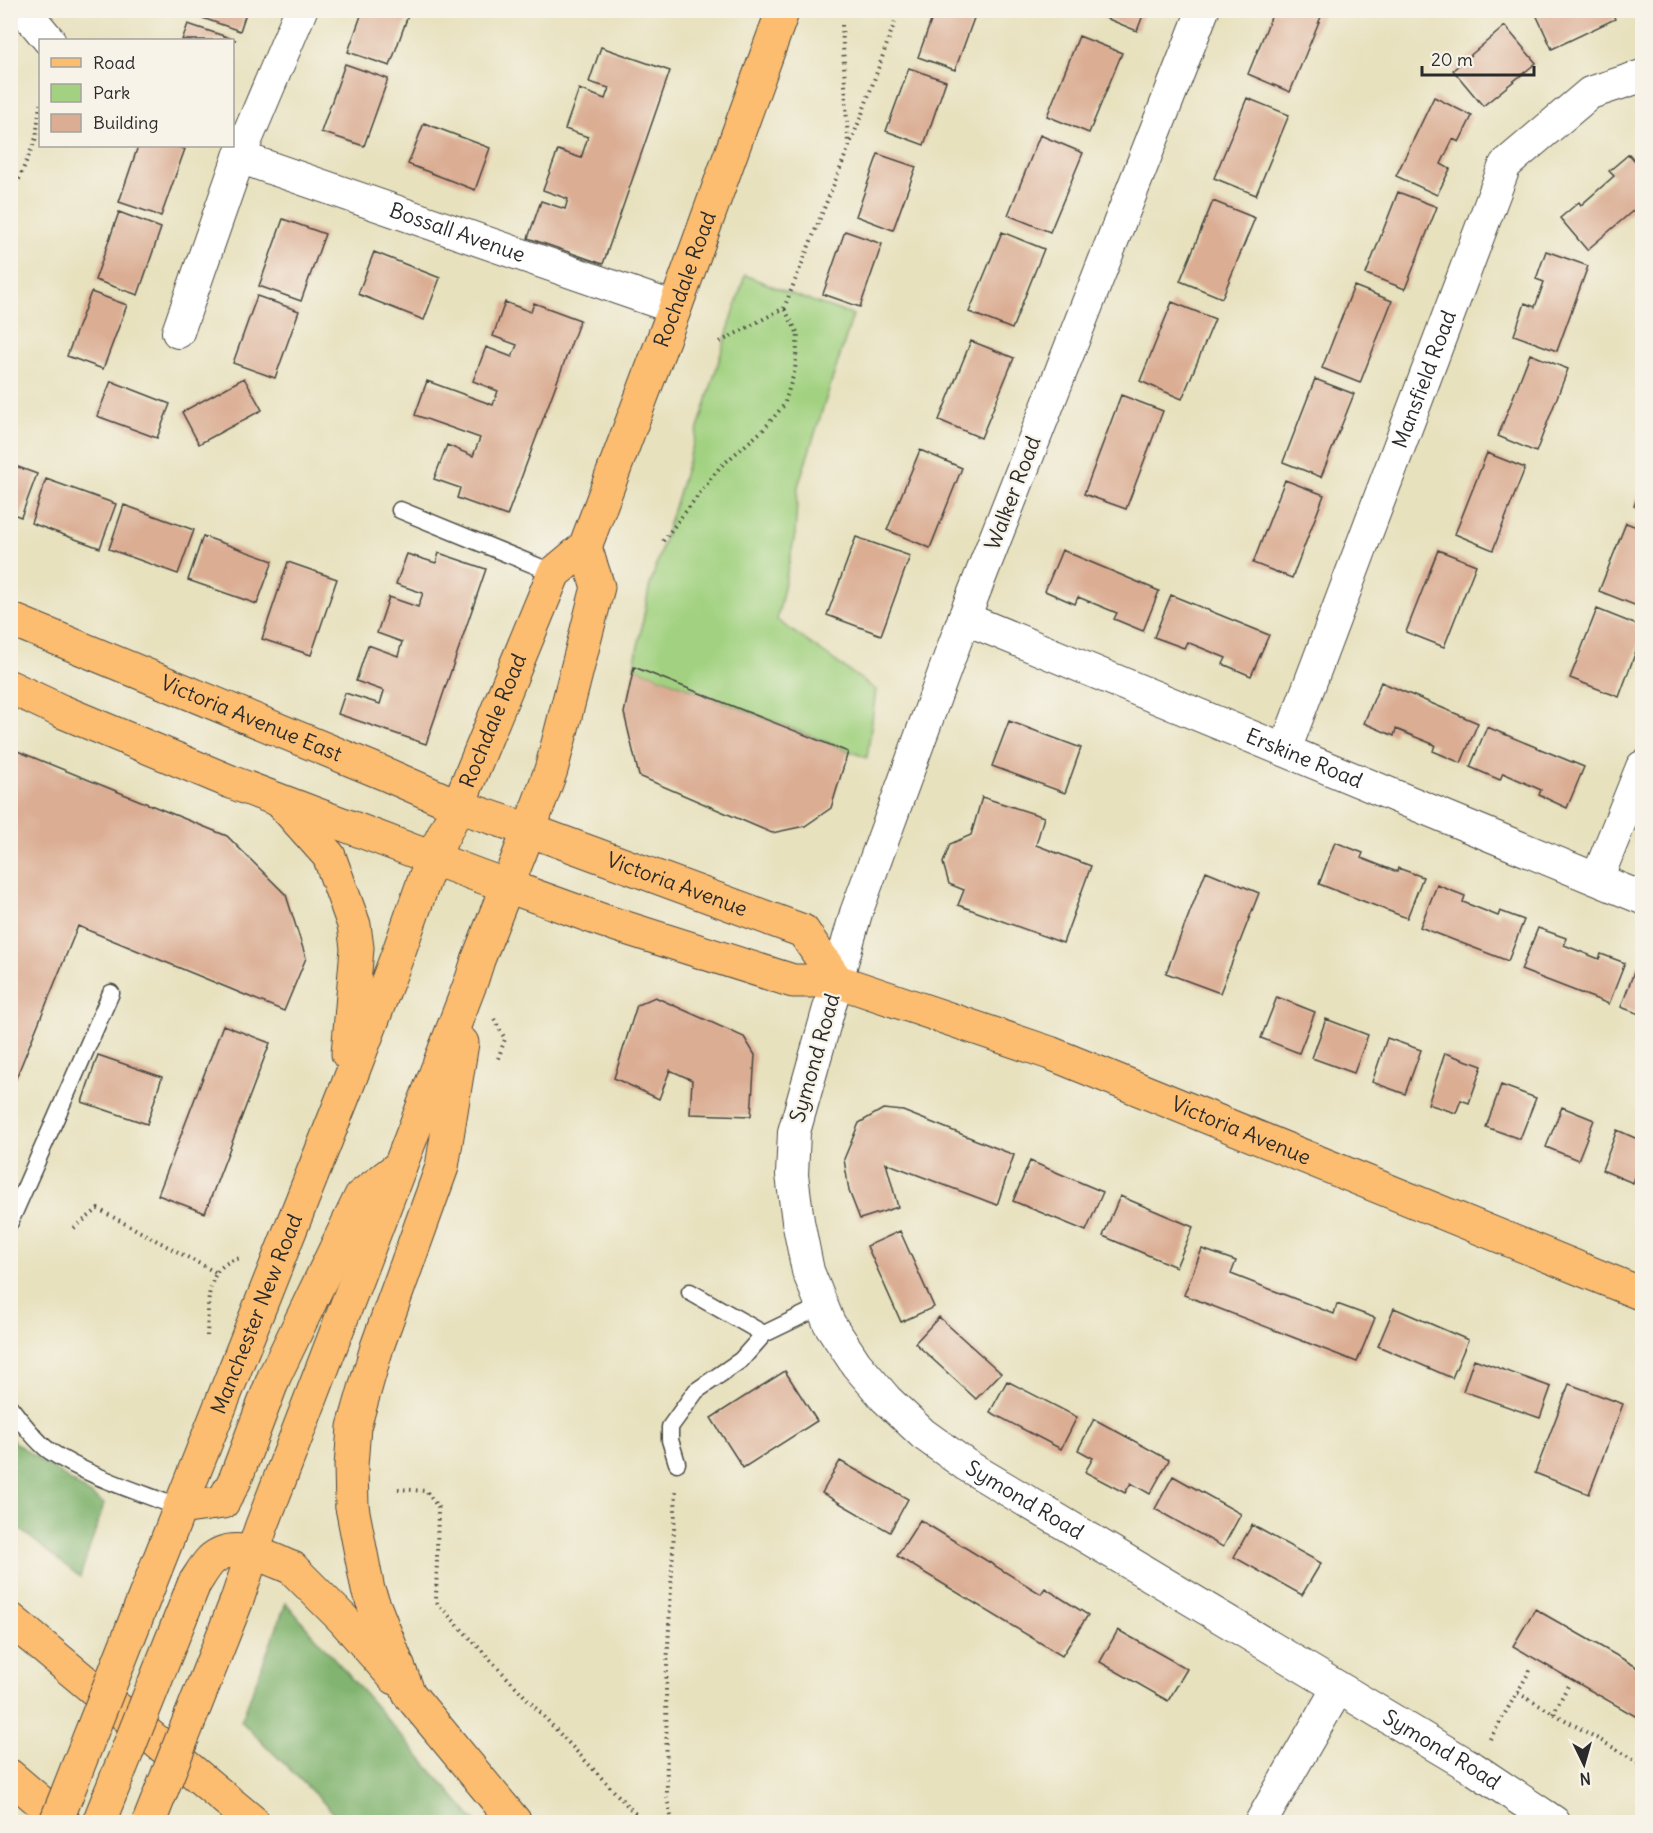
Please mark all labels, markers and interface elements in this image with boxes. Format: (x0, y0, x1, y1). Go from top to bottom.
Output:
legend (39, 39, 234, 147)
scale bar (1422, 39, 1534, 77)
text: 20 m (1431, 48, 1473, 71)
text: Road (93, 51, 136, 74)
text: Park (93, 81, 130, 104)
text: Building (93, 111, 158, 134)
street label: Bossall Avenue (386, 196, 529, 268)
street label: Rochdale Road (647, 208, 722, 351)
street label: Mansfield Road (1386, 307, 1462, 452)
street label: Walker Road (978, 432, 1047, 554)
street label: Rochdale Road (453, 650, 532, 792)
street label: Victoria Avenue East (157, 669, 346, 768)
street label: Erskine Road (1242, 722, 1367, 794)
street label: Victoria Avenue (603, 846, 751, 922)
street label: Symond Road (783, 990, 846, 1125)
street label: Victoria Avenue (1167, 1090, 1315, 1171)
street label: Manchester New Road (204, 1210, 308, 1418)
street label: Symond Road (961, 1454, 1089, 1545)
street label: Symond Road (1378, 1703, 1506, 1795)
north arrow (1554, 1734, 1614, 1794)
text: N (1579, 1768, 1592, 1789)

